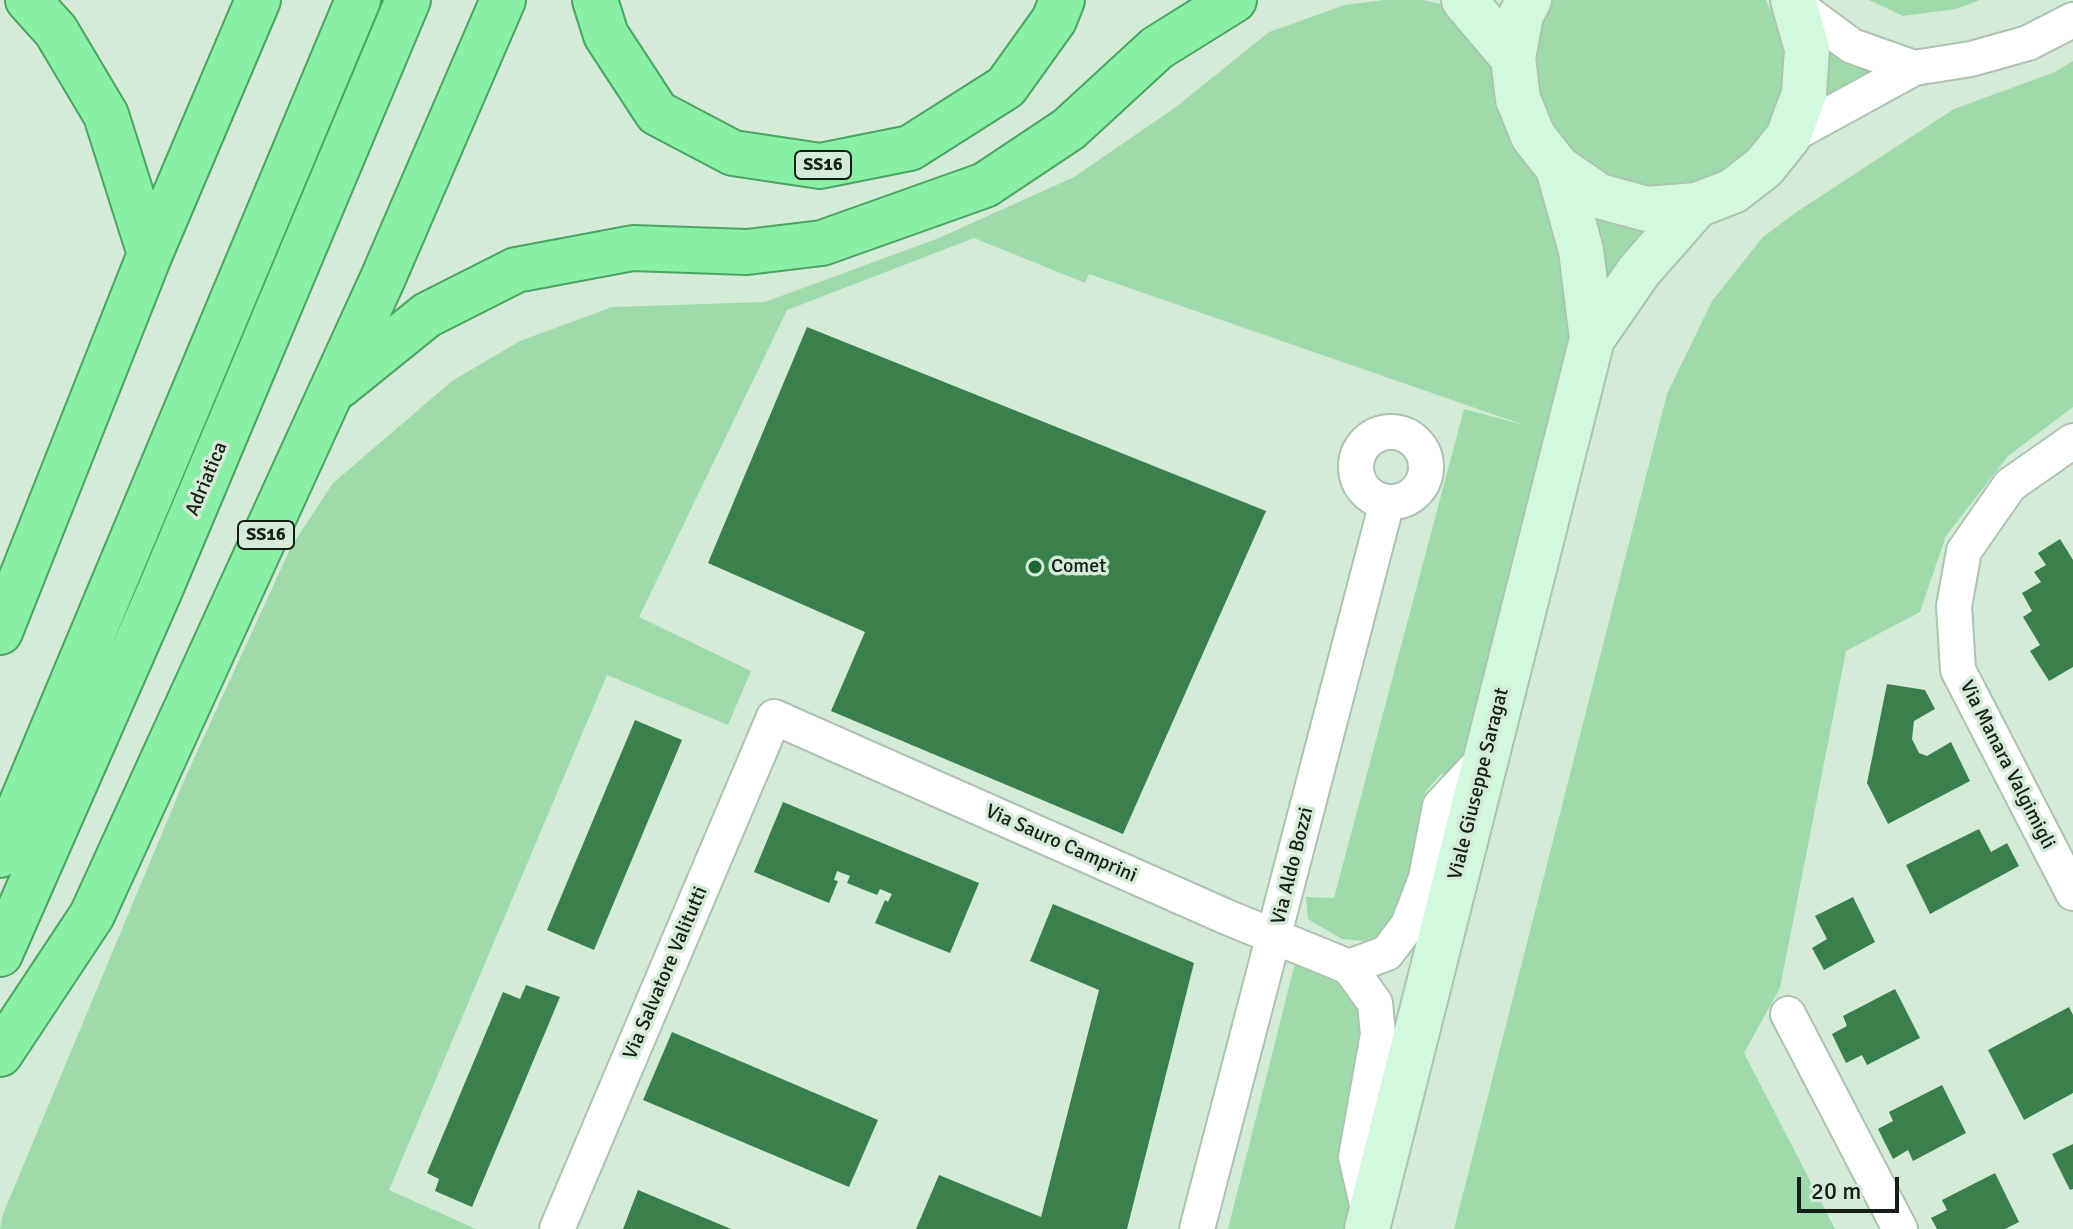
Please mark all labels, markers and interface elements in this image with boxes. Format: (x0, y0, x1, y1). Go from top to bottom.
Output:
road number: SS16 (795, 151, 851, 179)
street label: Adriatica (181, 438, 233, 520)
road number: SS16 (238, 521, 294, 549)
place label: Comet (1051, 555, 1106, 579)
marker: Comet (1026, 558, 1044, 576)
street label: Via Manara Valgimigli (1954, 677, 2060, 853)
street label: Viale Giuseppe Saragat (1444, 686, 1514, 882)
street label: Via Sauro Camprini (981, 800, 1141, 888)
street label: Via Aldo Bozzi (1267, 805, 1319, 927)
street label: Via Salvatore Valitutti (619, 883, 713, 1063)
scale bar (1801, 1161, 1903, 1211)
text: 20 m (1811, 1176, 1861, 1206)

